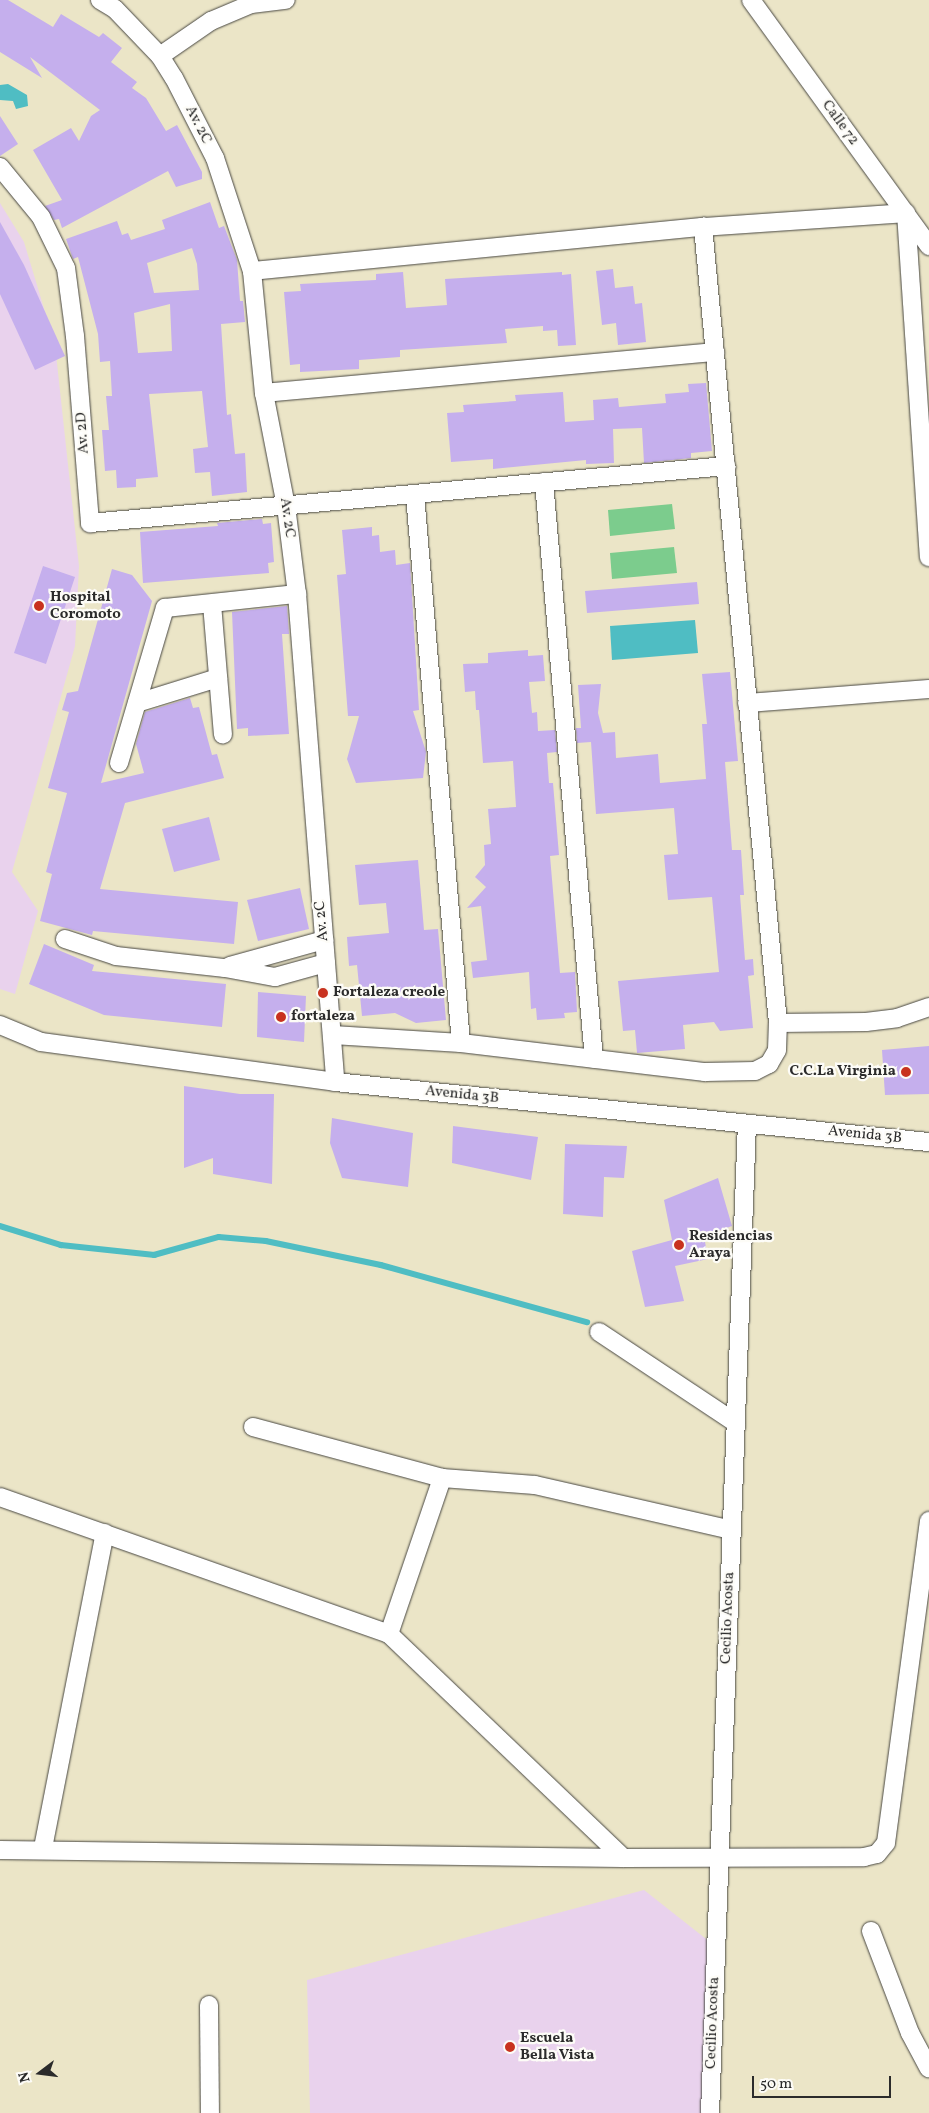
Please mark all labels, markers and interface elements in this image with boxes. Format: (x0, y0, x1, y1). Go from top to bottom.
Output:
street label: Calle 72 (818, 97, 862, 149)
street label: Av. 2C (181, 103, 215, 147)
street label: Av. 2D (73, 412, 93, 454)
street label: Av. 2C (275, 497, 299, 539)
place label: Hospital Coromoto (50, 588, 121, 623)
marker: Hospital Coromoto (32, 599, 46, 613)
street label: Av. 2C (311, 900, 333, 942)
place label: Fortaleza creole (333, 984, 445, 1002)
marker: Fortaleza creole (317, 987, 329, 999)
place label: fortaleza (291, 1008, 355, 1026)
marker: fortaleza (275, 1011, 287, 1023)
place label: C.C.La Virginia (789, 1063, 896, 1081)
marker: C.C.La Virginia (900, 1066, 912, 1078)
street label: Avenida 3B (424, 1082, 500, 1108)
street label: Avenida 3B (827, 1122, 903, 1148)
place label: Residencias Araya (689, 1227, 773, 1262)
marker: Residencias Araya (673, 1239, 685, 1251)
street label: Cecilio Acosta (717, 1572, 739, 1664)
street label: Cecilio Acosta (702, 1977, 724, 2069)
place label: Escuela Bella Vista (520, 2029, 595, 2064)
marker: Escuela Bella Vista (504, 2041, 516, 2053)
north arrow (15, 2048, 65, 2098)
scale bar (754, 2066, 893, 2098)
text: N (15, 2070, 36, 2084)
text: 50 m (760, 2074, 792, 2095)

